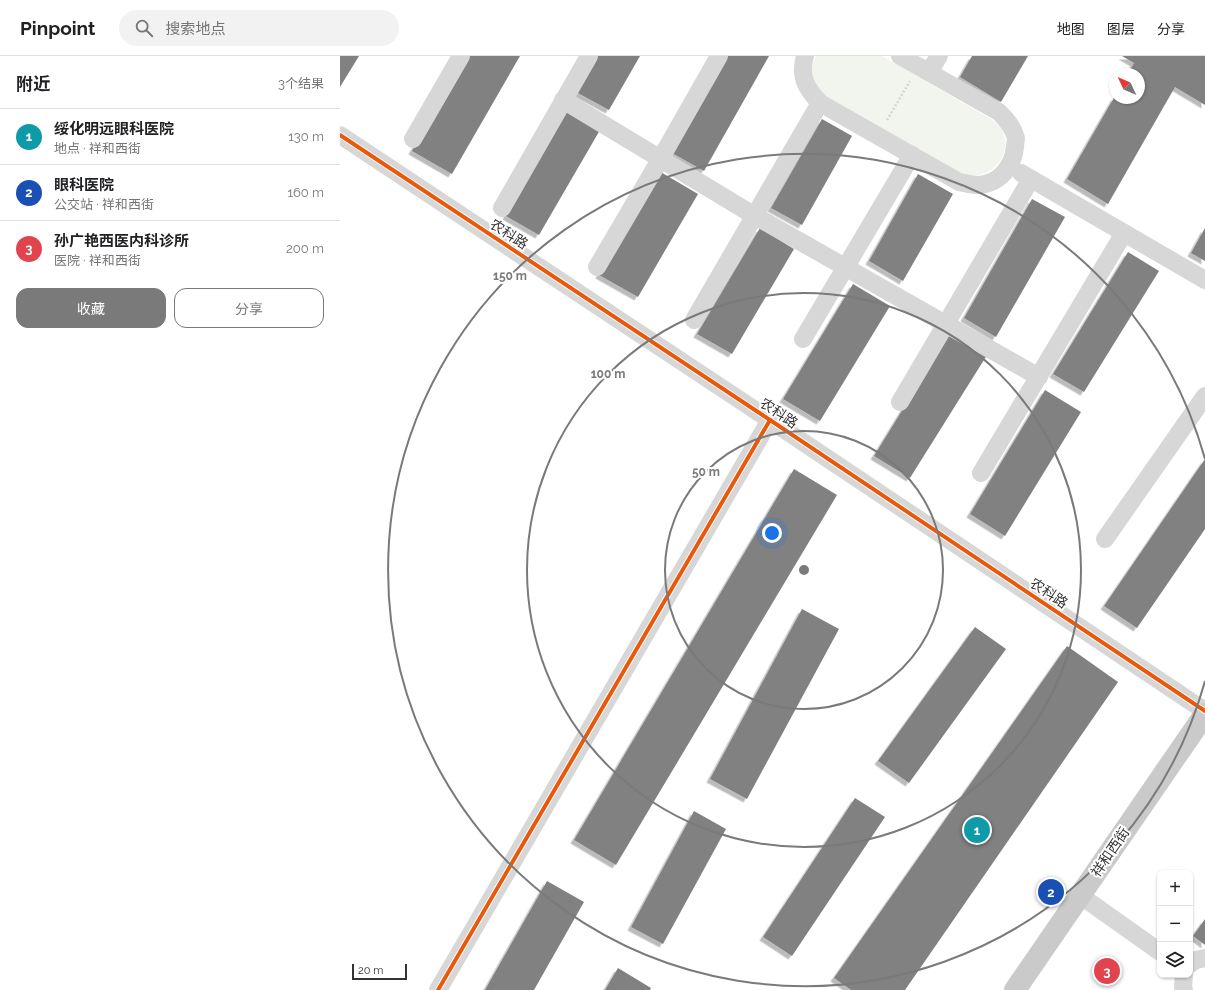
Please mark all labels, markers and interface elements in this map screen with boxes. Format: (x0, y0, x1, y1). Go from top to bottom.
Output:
search box (119, 10, 399, 46)
text: Pinpoint (20, 17, 95, 39)
icon: search (133, 17, 155, 39)
text: 搜索地点 (165, 20, 225, 38)
text: 地图 (1057, 21, 1085, 37)
text: 图层 (1107, 21, 1135, 37)
text: 分享 (1157, 21, 1185, 37)
north arrow (1109, 68, 1145, 104)
text: 附近 (16, 74, 50, 94)
text: 3个结果 (278, 76, 324, 91)
text: 绥化明远眼科医院 (54, 120, 174, 138)
text: 1 (26, 129, 32, 144)
text: 130 m (288, 129, 324, 144)
text: 地点 · 祥和西街 (54, 141, 141, 156)
text: 眼科医院 (54, 176, 114, 194)
text: 2 (25, 185, 33, 200)
text: 160 m (287, 185, 324, 200)
text: 公交站 · 祥和西街 (54, 197, 154, 212)
street label: 农科路 (487, 216, 531, 252)
text: 孙广艳西医内科诊所 (54, 232, 189, 250)
text: 3 (25, 241, 33, 256)
text: 200 m (286, 241, 324, 256)
text: 医院 · 祥和西街 (54, 253, 141, 268)
text: 150 m (493, 269, 527, 283)
button: 收藏 (16, 288, 166, 328)
button: 分享 (174, 288, 324, 328)
text: 100 m (591, 367, 625, 381)
street label: 农科路 (757, 395, 801, 431)
text: 50 m (692, 465, 720, 479)
your location (762, 523, 782, 543)
centre of rings (797, 563, 811, 577)
street label: 农科路 (1027, 575, 1071, 611)
pin: 1 (964, 815, 990, 845)
street label: 祥和西街 (1088, 824, 1132, 880)
map controls (1157, 870, 1193, 978)
button: + (1157, 870, 1193, 906)
pin: 2 (1038, 877, 1064, 907)
button: − (1157, 906, 1193, 942)
button: layers (1157, 942, 1193, 978)
pin: 3 (1094, 956, 1120, 986)
scale bar (352, 962, 407, 981)
text: 20 m (358, 964, 383, 977)

